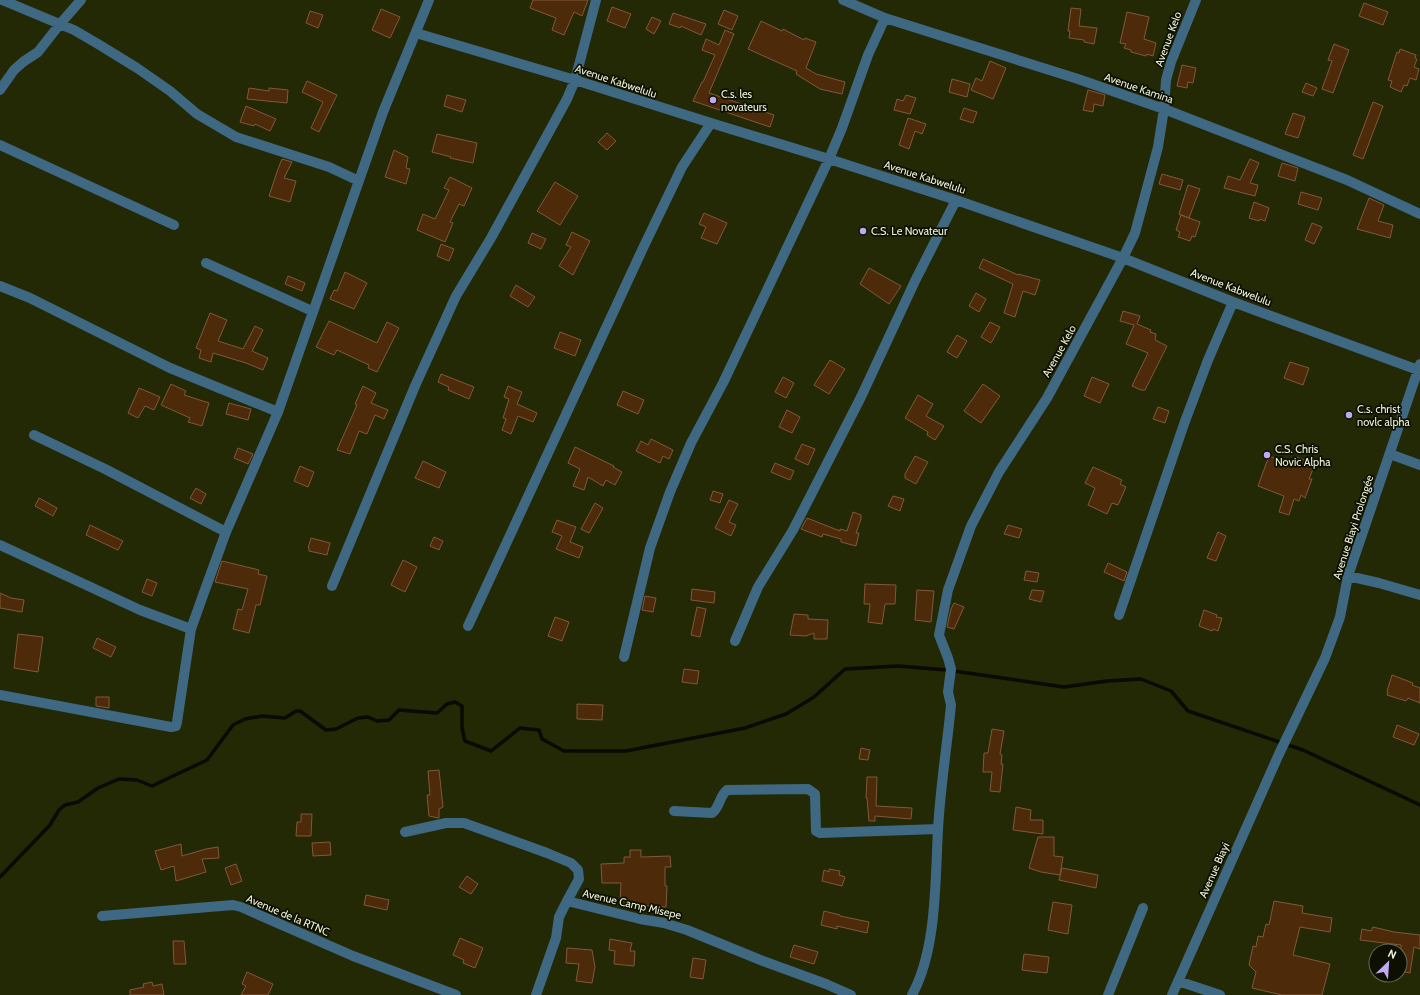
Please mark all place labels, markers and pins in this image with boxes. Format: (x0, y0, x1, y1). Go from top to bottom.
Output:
place label: C.s. les novateurs (721, 87, 767, 114)
marker: C.s. les novateurs (708, 95, 718, 105)
place label: C.S. Le Novateur (871, 224, 948, 238)
marker: C.S. Le Novateur (858, 226, 868, 236)
place label: C.s. christ novlc alpha (1357, 402, 1410, 429)
marker: C.s. christ novlc alpha (1344, 410, 1354, 420)
place label: C.S. Chris Novic Alpha (1275, 442, 1331, 469)
marker: C.S. Chris Novic Alpha (1262, 450, 1272, 460)

